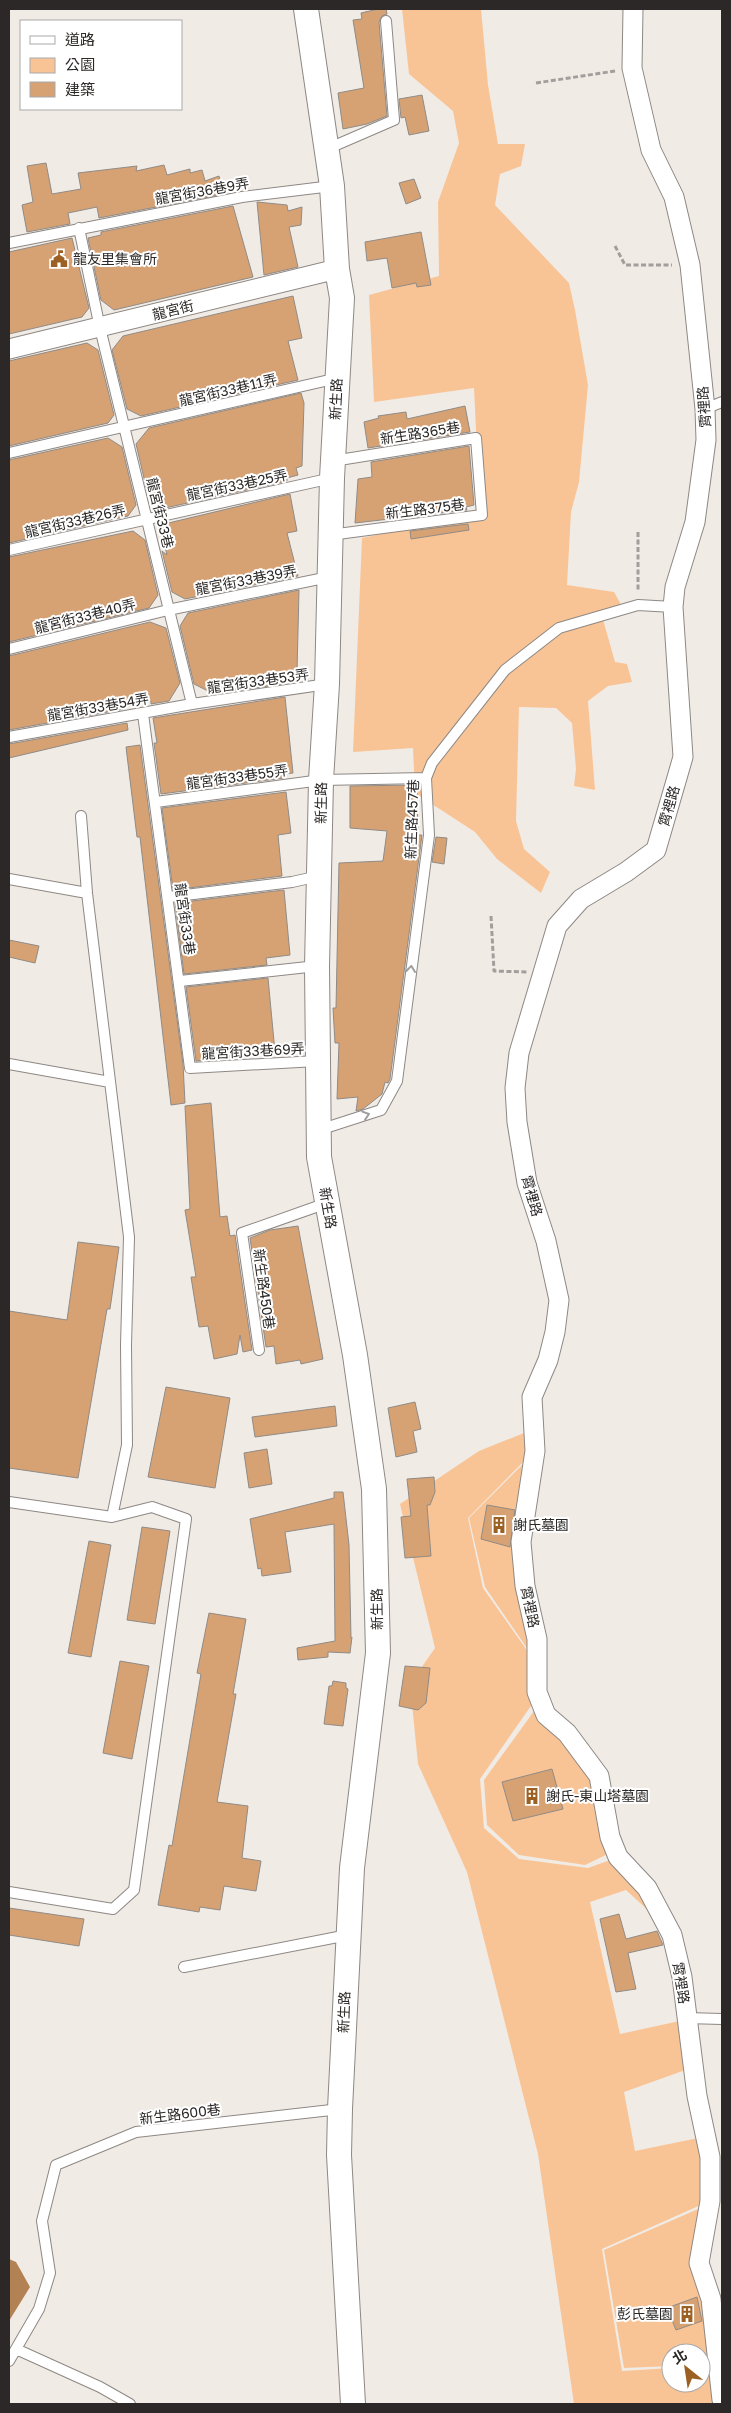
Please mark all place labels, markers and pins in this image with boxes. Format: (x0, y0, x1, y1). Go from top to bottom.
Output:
public building icon: 龍友里集會所 (49, 249, 69, 269)
place label: 龍友里集會所 (73, 250, 157, 267)
building icon: 謝氏墓園 (489, 1515, 509, 1535)
place label: 謝氏墓園 (513, 1516, 569, 1533)
building icon: 謝氏-東山塔墓園 (522, 1786, 542, 1806)
place label: 謝氏-東山塔墓園 (546, 1787, 649, 1804)
building icon: 彭氏墓園 (677, 2304, 697, 2324)
place label: 彭氏墓園 (617, 2305, 673, 2322)

